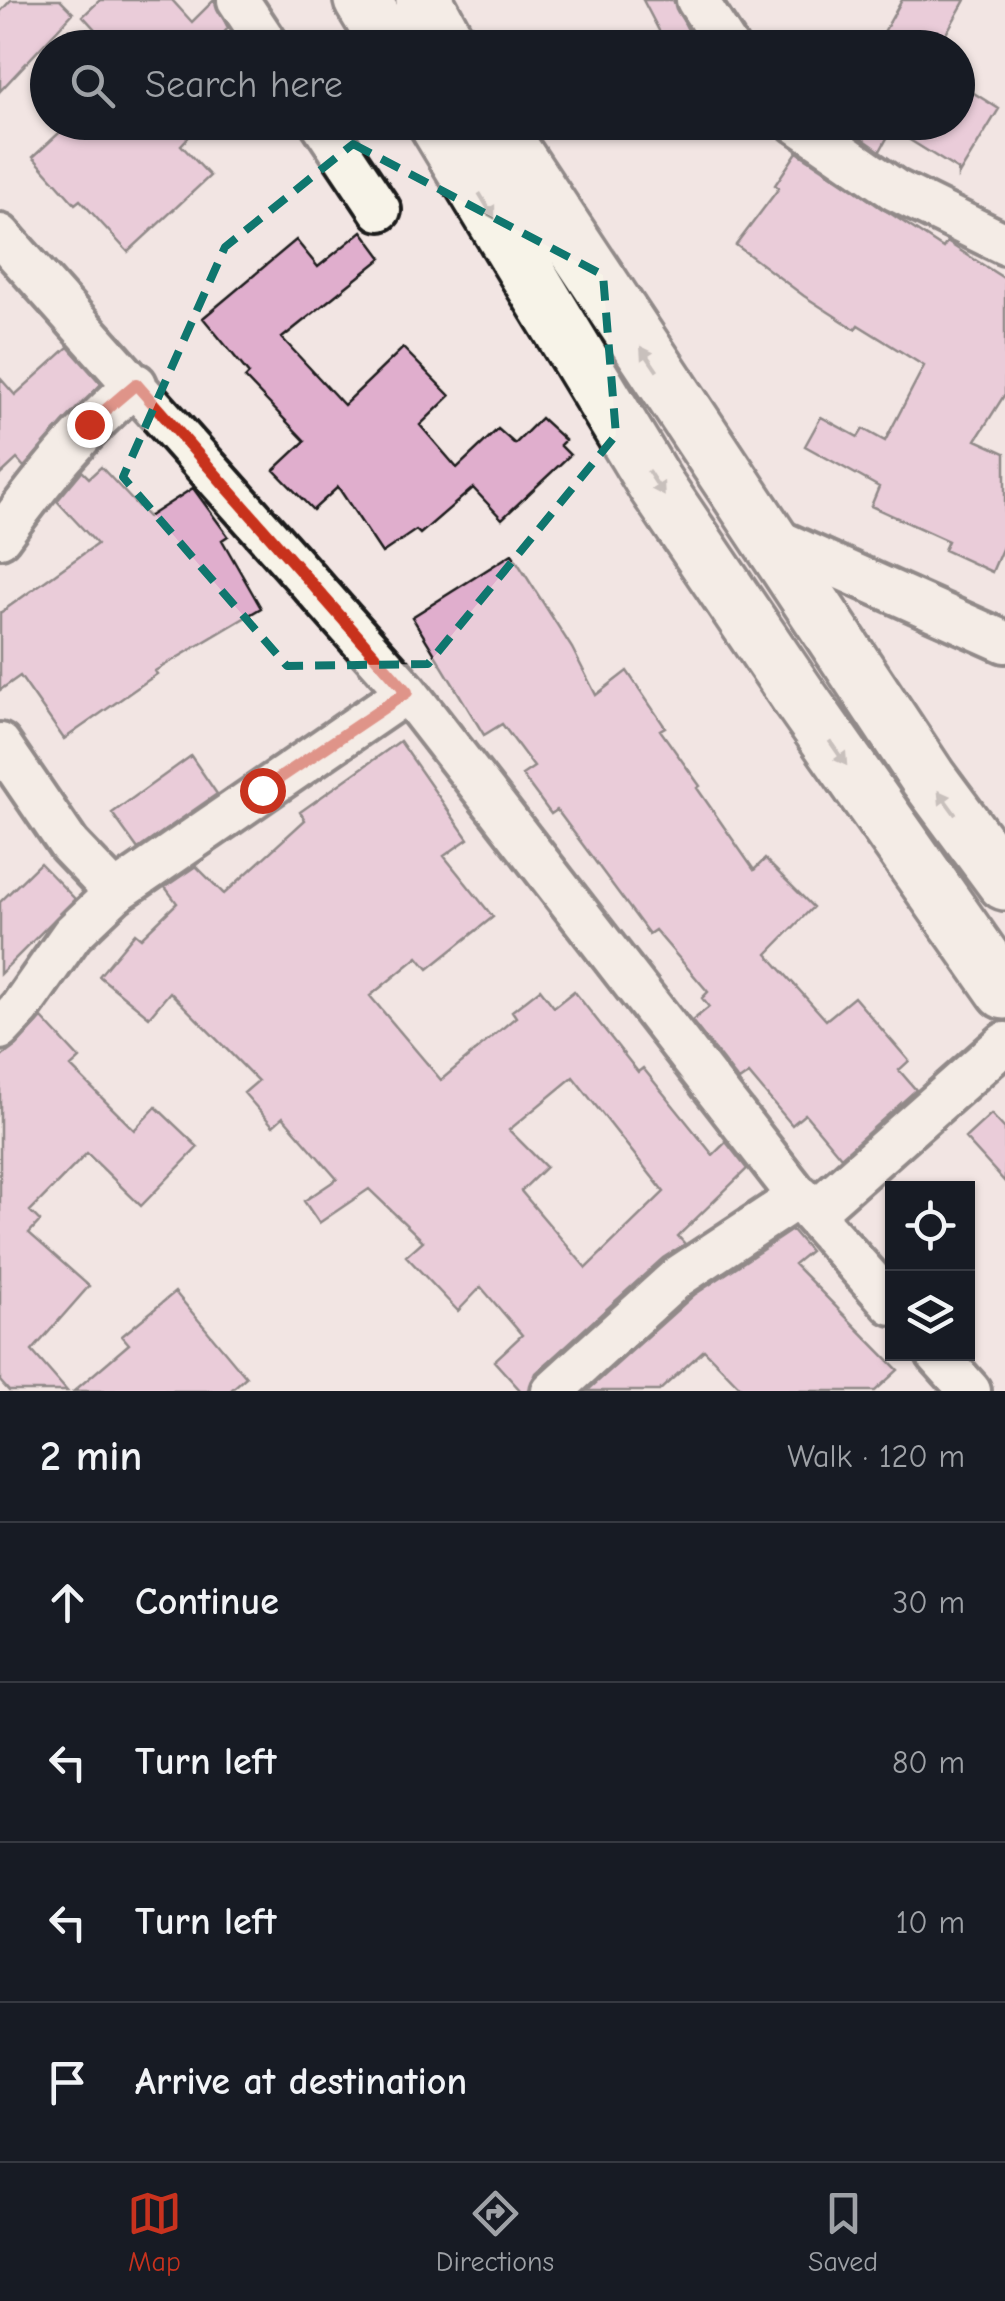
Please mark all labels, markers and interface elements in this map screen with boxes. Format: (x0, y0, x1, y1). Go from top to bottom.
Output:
search box (30, 30, 975, 140)
icon: search (65, 58, 120, 113)
text: Search here (145, 63, 343, 107)
one-way arrow (478, 192, 495, 220)
one-way arrow (640, 345, 659, 372)
route end (67, 402, 113, 448)
one-way arrow (646, 470, 664, 497)
one-way arrow (828, 739, 847, 766)
route start (240, 768, 286, 814)
one-way arrow (938, 790, 957, 816)
map controls (885, 1181, 975, 1361)
button: locate (885, 1181, 975, 1271)
button: layers (885, 1271, 975, 1361)
text: 2 min (40, 1432, 142, 1481)
text: Walk · 120 m (787, 1438, 965, 1475)
icon: ahead (40, 1575, 95, 1630)
text: Continue (135, 1580, 279, 1624)
text: 30 m (892, 1584, 965, 1621)
icon: left (40, 1735, 95, 1790)
text: Turn left (135, 1740, 276, 1784)
text: 80 m (892, 1744, 965, 1781)
icon: left (40, 1895, 95, 1950)
text: Turn left (135, 1900, 276, 1944)
text: 10 m (896, 1904, 965, 1941)
icon: arrive (40, 2055, 95, 2110)
text: Arrive at destination (135, 2060, 467, 2104)
tab: Map (127, 2186, 182, 2278)
tab: Directions (436, 2186, 554, 2278)
tab: Saved (808, 2186, 878, 2278)

